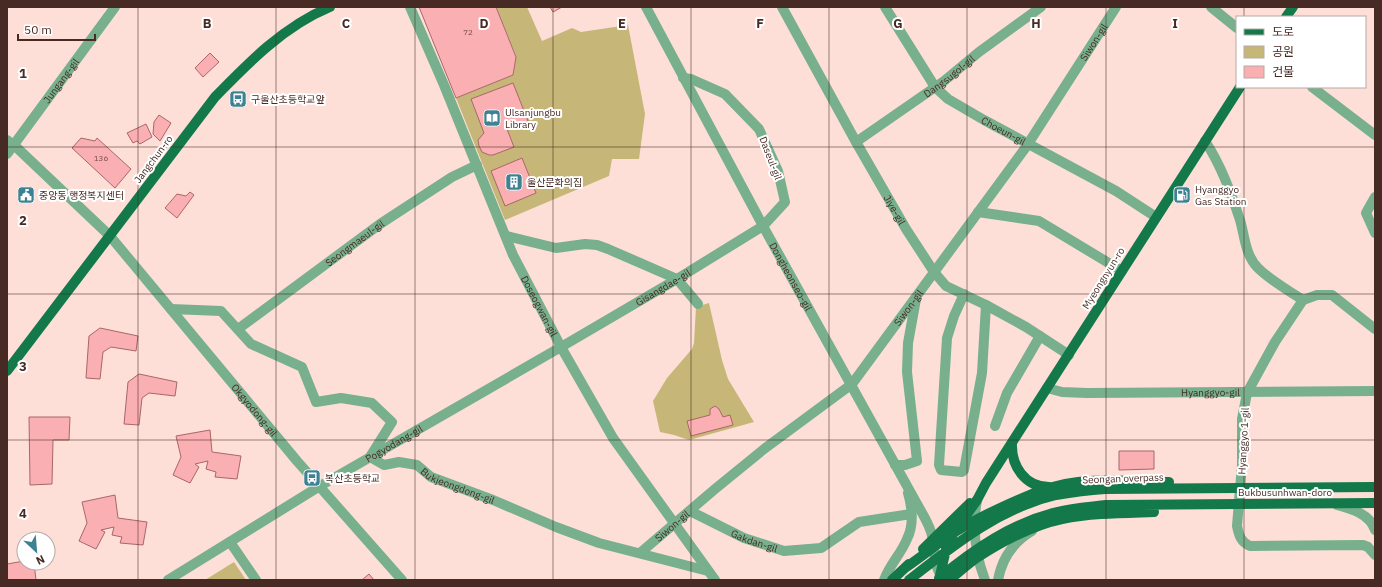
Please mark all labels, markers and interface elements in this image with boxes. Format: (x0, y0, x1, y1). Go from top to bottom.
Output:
text: B (203, 15, 212, 32)
text: C (342, 15, 351, 32)
text: D (479, 15, 489, 32)
text: E (618, 15, 626, 32)
text: F (756, 15, 764, 32)
text: G (893, 15, 903, 32)
text: H (1031, 15, 1041, 32)
text: I (1172, 15, 1178, 32)
scale bar (18, 16, 95, 42)
legend (1236, 16, 1366, 88)
street label: Siwon-gil (1077, 21, 1111, 63)
text: 50 m (24, 22, 52, 37)
text: 도로 (1272, 24, 1294, 39)
house number: 72 (463, 27, 473, 37)
text: 공원 (1272, 44, 1294, 59)
street label: Dangsugol-gil (921, 52, 978, 100)
street label: Jungang-gil (40, 56, 82, 106)
text: 건물 (1272, 64, 1294, 79)
text: 1 (19, 65, 27, 82)
bus stop icon: 구울산초등학교앞 (228, 89, 248, 109)
place label: 구울산초등학교앞 (251, 93, 325, 106)
place label: Ulsanjungbu Library (505, 106, 561, 131)
library icon: Ulsanjungbu Library (482, 108, 502, 128)
street label: Choeun-gil (979, 114, 1028, 148)
street label: Jangchun-ro (131, 132, 176, 186)
street label: Daseul-gil (756, 135, 785, 182)
house number: 136 (94, 153, 108, 163)
building icon: 울산문화의집 (504, 172, 524, 192)
place label: 울산문화의집 (527, 176, 582, 189)
place label: Hyanggyo Gas Station (1195, 183, 1246, 208)
public building icon: 중앙동 행정복지센터 (16, 185, 36, 205)
fuel station icon: Hyanggyo Gas Station (1172, 185, 1192, 205)
place label: 중앙동 행정복지센터 (39, 189, 124, 202)
street label: Jiye-gil (881, 193, 908, 228)
text: 2 (19, 212, 27, 229)
street label: Seongmaeul-gil (323, 217, 387, 269)
street label: Dongheonseo-gil (766, 240, 815, 314)
street label: Myeongnyun-ro (1079, 245, 1128, 312)
street label: Gisangdae-gil (633, 266, 693, 309)
street label: Doseogwan-gil (518, 274, 560, 339)
street label: Siwon-gil (891, 287, 926, 329)
text: 3 (19, 358, 27, 375)
street label: Okgyodong-gil (228, 381, 280, 440)
street label: Hyanggyo-gil (1181, 386, 1240, 399)
street label: Hyanggyo 1-gil (1235, 407, 1252, 475)
street label: Pogyodang-gil (363, 422, 425, 465)
street label: Bukjeongdong-gil (418, 465, 497, 507)
bus stop icon: 복산초등학교 (302, 468, 322, 488)
street label: Seongan overpass (1082, 471, 1164, 486)
place label: 복산초등학교 (325, 472, 380, 485)
street label: Bukbusunhwan-doro (1238, 486, 1332, 499)
text: 4 (19, 505, 27, 522)
street label: Siwon-gil (652, 507, 693, 545)
street label: Gakdan-gil (729, 526, 779, 556)
north arrow (16, 531, 56, 571)
text: N (34, 552, 47, 568)

